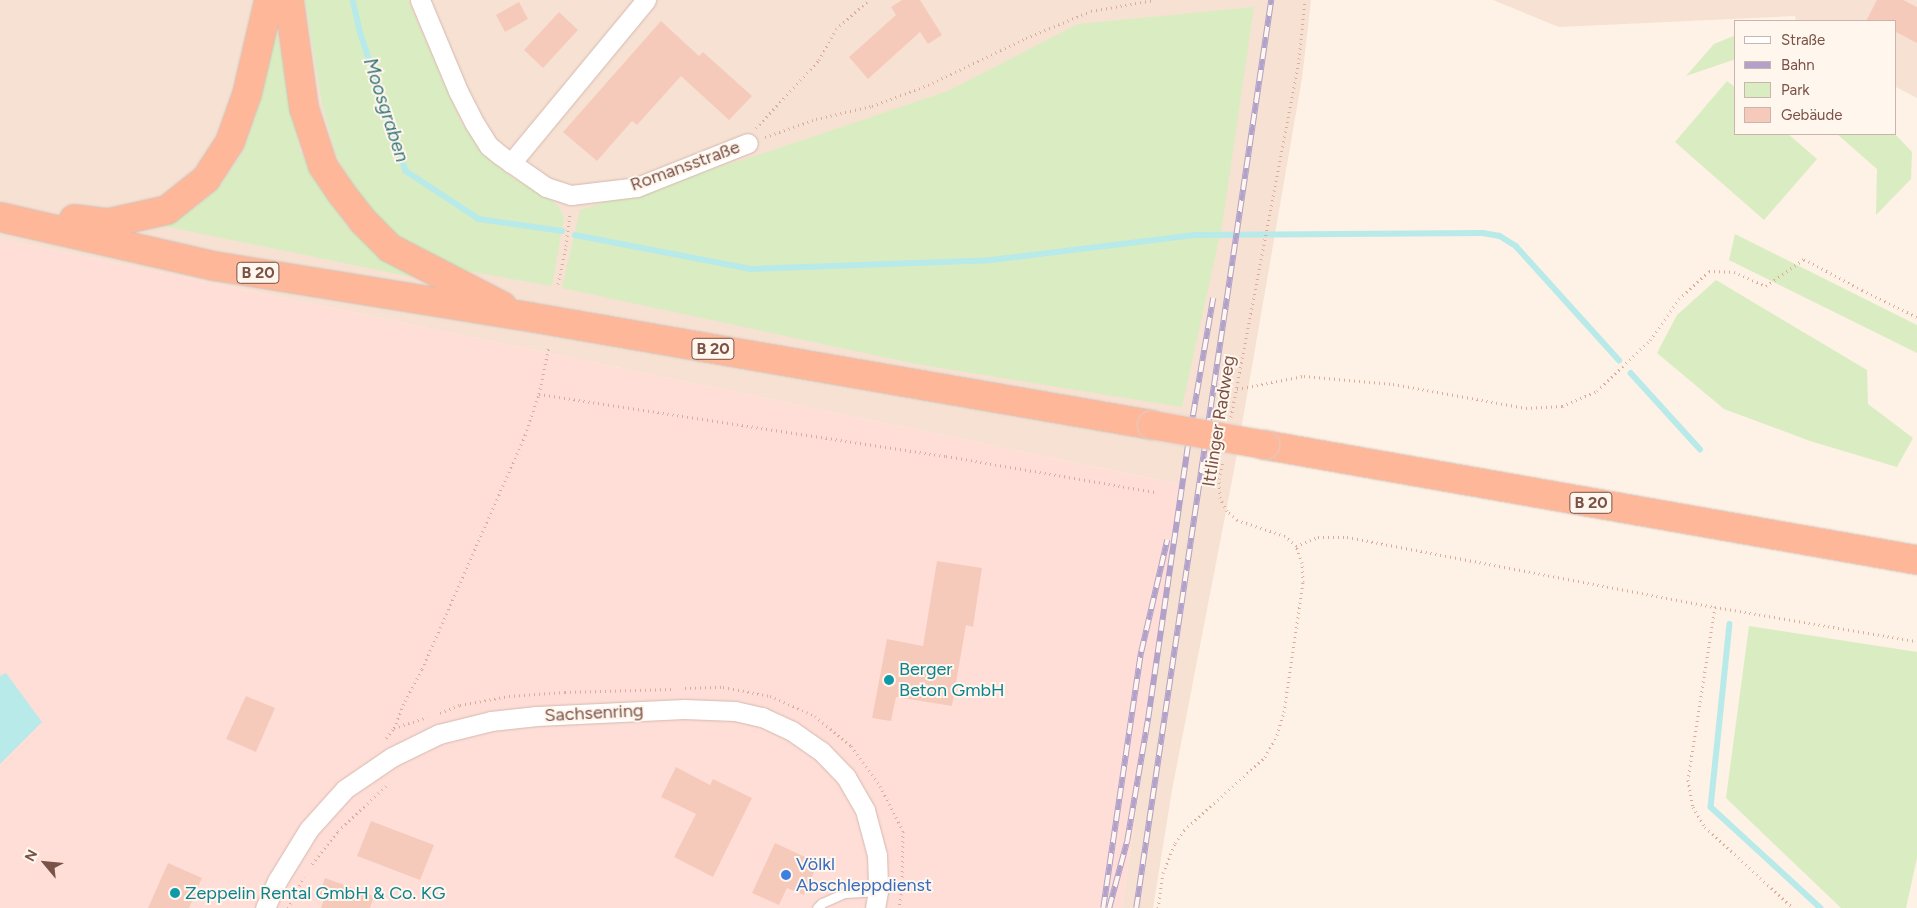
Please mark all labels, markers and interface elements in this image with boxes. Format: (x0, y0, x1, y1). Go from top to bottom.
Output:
legend (1734, 20, 1897, 135)
text: Straße (1781, 31, 1825, 49)
water label: Moosgraben (358, 55, 414, 165)
text: Bahn (1781, 56, 1815, 74)
text: Park (1781, 81, 1810, 99)
text: Gebäude (1781, 106, 1842, 124)
street label: Romansstraße (627, 136, 743, 196)
road number: B 20 (236, 260, 280, 286)
road number: B 20 (690, 336, 736, 362)
street label: Ittlinger Radweg (1198, 354, 1240, 488)
road number: B 20 (1568, 489, 1614, 516)
place label: Berger Beton GmbH (899, 659, 1005, 702)
marker: Berger Beton GmbH (883, 674, 895, 686)
street label: Sachsenring (544, 700, 644, 726)
north arrow (20, 838, 70, 888)
text: N (21, 847, 41, 865)
place label: Völkl Abschleppdienst (796, 854, 932, 896)
marker: Völkl Abschleppdienst (780, 869, 792, 881)
place label: Zeppelin Rental GmbH & Co. KG (185, 882, 445, 904)
marker: Zeppelin Rental GmbH & Co. KG (169, 887, 181, 899)

